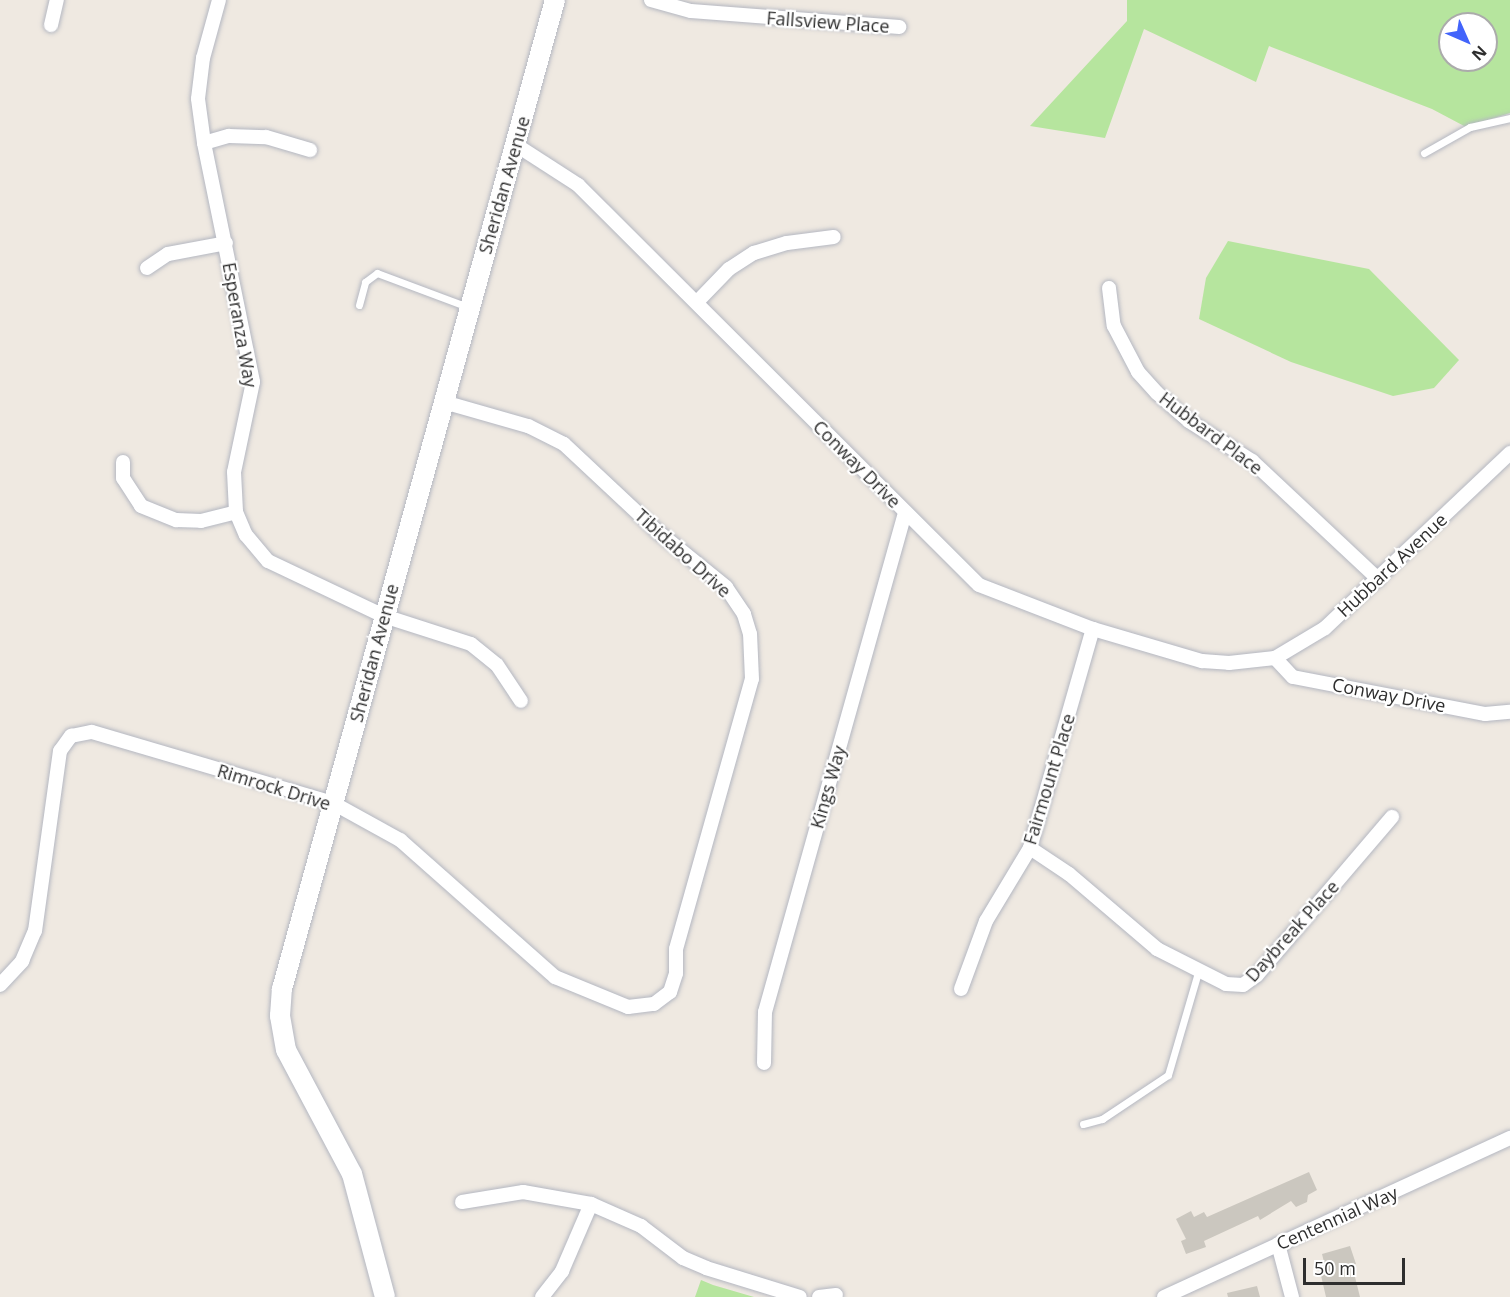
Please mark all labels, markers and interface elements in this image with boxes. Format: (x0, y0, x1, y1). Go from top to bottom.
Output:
street label: Fallsview Place (766, 7, 890, 37)
north arrow (1438, 12, 1498, 72)
text: N (1467, 41, 1492, 66)
street label: Sheridan Avenue (474, 114, 534, 256)
street label: Esperanza Way (218, 261, 262, 389)
street label: Hubbard Place (1155, 387, 1267, 479)
street label: Conway Drive (809, 416, 905, 512)
street label: Tibidabo Drive (631, 504, 735, 602)
street label: Hubbard Avenue (1333, 509, 1451, 621)
street label: Sheridan Avenue (345, 581, 403, 725)
street label: Conway Drive (1331, 673, 1447, 717)
street label: Fairmount Place (1019, 711, 1079, 847)
street label: Kings Way (806, 743, 850, 831)
street label: Rimrock Drive (215, 760, 333, 814)
street label: Daybreak Place (1241, 876, 1343, 986)
street label: Centennial Way (1273, 1182, 1401, 1254)
scale bar (1306, 1246, 1408, 1284)
text: 50 m (1314, 1256, 1356, 1280)

